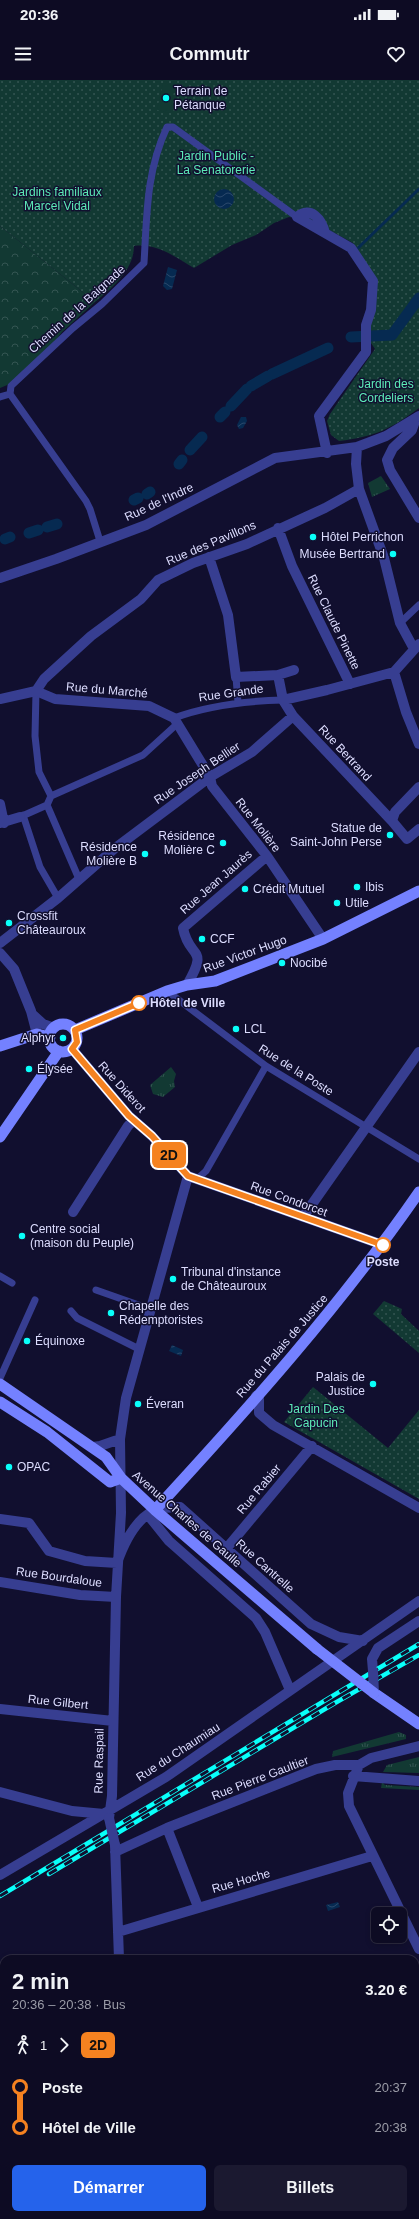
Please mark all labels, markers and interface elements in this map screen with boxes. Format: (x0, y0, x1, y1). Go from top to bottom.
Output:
text: 20:36 (20, 6, 58, 23)
icon: menu (12, 43, 34, 65)
icon: heart (385, 43, 407, 65)
text: Commutr (170, 44, 250, 64)
place label: Terrain de Pétanque (174, 84, 228, 112)
marker: Terrain de Pétanque (161, 93, 171, 103)
park label: Jardin Public - La Senatorerie (177, 149, 256, 177)
park label: Jardins familiaux Marcel Vidal (12, 185, 102, 213)
street label: Chemin de la Baignade (26, 262, 128, 356)
park label: Jardin des Cordeliers (358, 377, 414, 405)
street label: Rue de l'Indre (122, 480, 196, 524)
street label: Rue des Pavillons (164, 518, 258, 568)
place label: Hôtel Perrichon (321, 530, 404, 544)
marker: Hôtel Perrichon (308, 532, 318, 542)
place label: Musée Bertrand (300, 547, 385, 561)
marker: Musée Bertrand (388, 549, 398, 559)
street label: Rue Claude Pinette (305, 572, 363, 672)
street label: Rue du Marché (66, 679, 149, 701)
street label: Rue Grande (198, 681, 265, 704)
street label: Rue Bertrand (316, 722, 374, 784)
street label: Rue Joseph Bellier (151, 739, 243, 807)
street label: Rue Molière (233, 795, 284, 855)
place label: Statue de Saint-John Perse (290, 821, 382, 849)
place label: Résidence Molière C (158, 829, 215, 857)
marker: Statue de Saint-John Perse (385, 830, 395, 840)
marker: Résidence Molière C (218, 838, 228, 848)
place label: Résidence Molière B (80, 840, 137, 868)
street label: Rue Jean Jaurès (177, 847, 255, 917)
marker: Résidence Molière B (140, 849, 150, 859)
place label: Ibis (365, 880, 384, 894)
place label: Crédit Mutuel (253, 882, 324, 896)
marker: Ibis (352, 882, 362, 892)
marker: Crédit Mutuel (240, 884, 250, 894)
place label: Utile (345, 896, 369, 910)
marker: Utile (332, 898, 342, 908)
place label: Crossfit Châteauroux (17, 909, 86, 937)
marker: Crossfit Châteauroux (4, 918, 14, 928)
street label: Rue Victor Hugo (201, 932, 289, 976)
place label: CCF (210, 932, 235, 946)
marker: CCF (197, 934, 207, 944)
place label: Nocibé (290, 956, 328, 970)
marker: Nocibé (277, 958, 287, 968)
marker: Hôtel de Ville (131, 995, 147, 1011)
place label: Hôtel de Ville (150, 996, 225, 1010)
place label: LCL (244, 1022, 266, 1036)
marker: LCL (231, 1024, 241, 1034)
place label: Alphyr (21, 1031, 55, 1045)
marker: Alphyr (58, 1033, 68, 1043)
street label: Rue de la Poste (256, 1041, 336, 1099)
street label: Rue Diderot (95, 1059, 149, 1116)
place label: Élysée (37, 1061, 73, 1076)
marker: Élysée (24, 1064, 34, 1074)
line badge: 2D (151, 1142, 187, 1168)
text: 2D (160, 1147, 178, 1163)
street label: Rue Condorcet (249, 1179, 330, 1220)
place label: Centre social (maison du Peuple) (30, 1222, 134, 1250)
marker: Centre social (maison du Peuple) (17, 1231, 27, 1241)
marker: Poste (375, 1237, 391, 1253)
place label: Poste (367, 1255, 400, 1269)
place label: Tribunal d'instance de Châteauroux (181, 1265, 281, 1293)
marker: Tribunal d'instance de Châteauroux (168, 1274, 178, 1284)
street label: Rue du Palais de Justice (233, 1291, 331, 1400)
place label: Chapelle des Rédemptoristes (119, 1299, 203, 1327)
marker: Chapelle des Rédemptoristes (106, 1308, 116, 1318)
place label: Équinoxe (35, 1333, 85, 1348)
marker: Équinoxe (22, 1336, 32, 1346)
place label: Palais de Justice (316, 1370, 365, 1398)
marker: Palais de Justice (368, 1379, 378, 1389)
place label: Éveran (146, 1396, 184, 1411)
marker: Éveran (133, 1399, 143, 1409)
park label: Jardin Des Capucin (287, 1402, 345, 1430)
place label: OPAC (17, 1460, 50, 1474)
street label: Rue Rabier (234, 1461, 284, 1517)
marker: OPAC (4, 1462, 14, 1472)
street label: Avenue Charles de Gaulle (130, 1468, 245, 1570)
street label: Rue Cantrelle (233, 1536, 297, 1596)
street label: Rue Bourdaloue (15, 1564, 103, 1590)
street label: Rue Gilbert (27, 1692, 90, 1712)
street label: Rue du Chaumiau (134, 1720, 222, 1784)
street label: Rue Raspail (91, 1728, 107, 1794)
street label: Rue Pierre Gaultier (210, 1753, 310, 1803)
street label: Rue Hoche (210, 1866, 272, 1896)
map controls (371, 1907, 407, 1943)
button: locate (371, 1907, 407, 1943)
text: 2 min (12, 1969, 69, 1994)
text: 3.20 € (365, 1981, 407, 1998)
text: 20:36 – 20:38 · Bus (12, 1997, 125, 2012)
icon: walk (12, 2034, 34, 2056)
icon: forward (53, 2034, 75, 2056)
text: 2D (89, 2037, 107, 2053)
text: 1 (40, 2038, 47, 2053)
text: Poste (42, 2079, 83, 2096)
text: 20:37 (374, 2080, 407, 2095)
text: Hôtel de Ville (42, 2119, 136, 2136)
text: 20:38 (374, 2120, 407, 2135)
button: Démarrer (12, 2165, 206, 2211)
button: Billets (214, 2165, 407, 2211)

